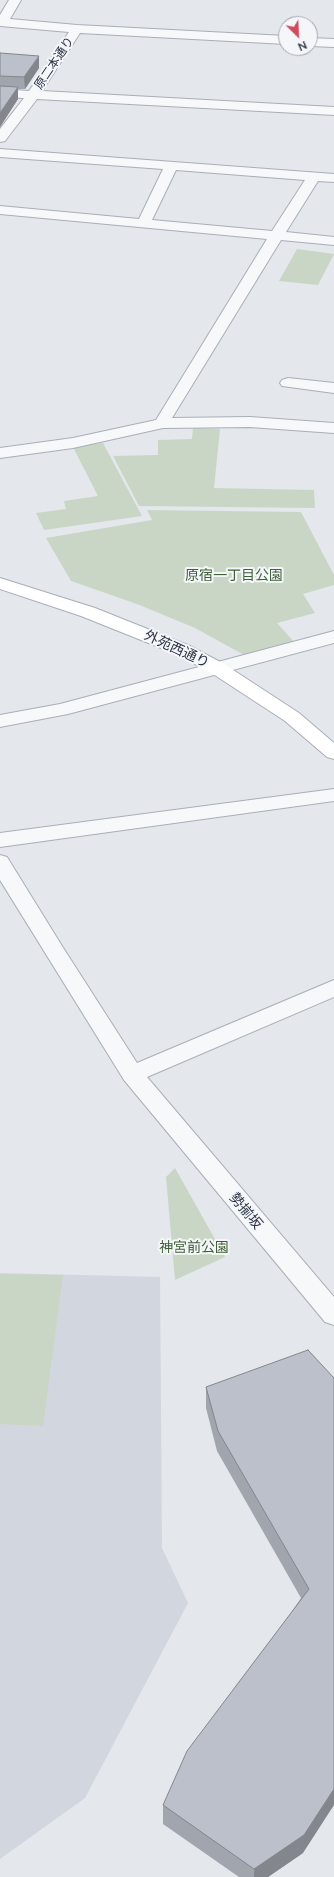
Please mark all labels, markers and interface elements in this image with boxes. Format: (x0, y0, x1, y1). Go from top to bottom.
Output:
north arrow (278, 16, 318, 56)
street label: 原二本通り (31, 34, 77, 92)
text: N (296, 39, 309, 54)
park label: 原宿一丁目公園 (185, 567, 283, 583)
street label: 外苑西通り (142, 627, 212, 671)
street label: 勢揃坂 (226, 1190, 266, 1232)
park label: 神宮前公園 (159, 1239, 229, 1255)

